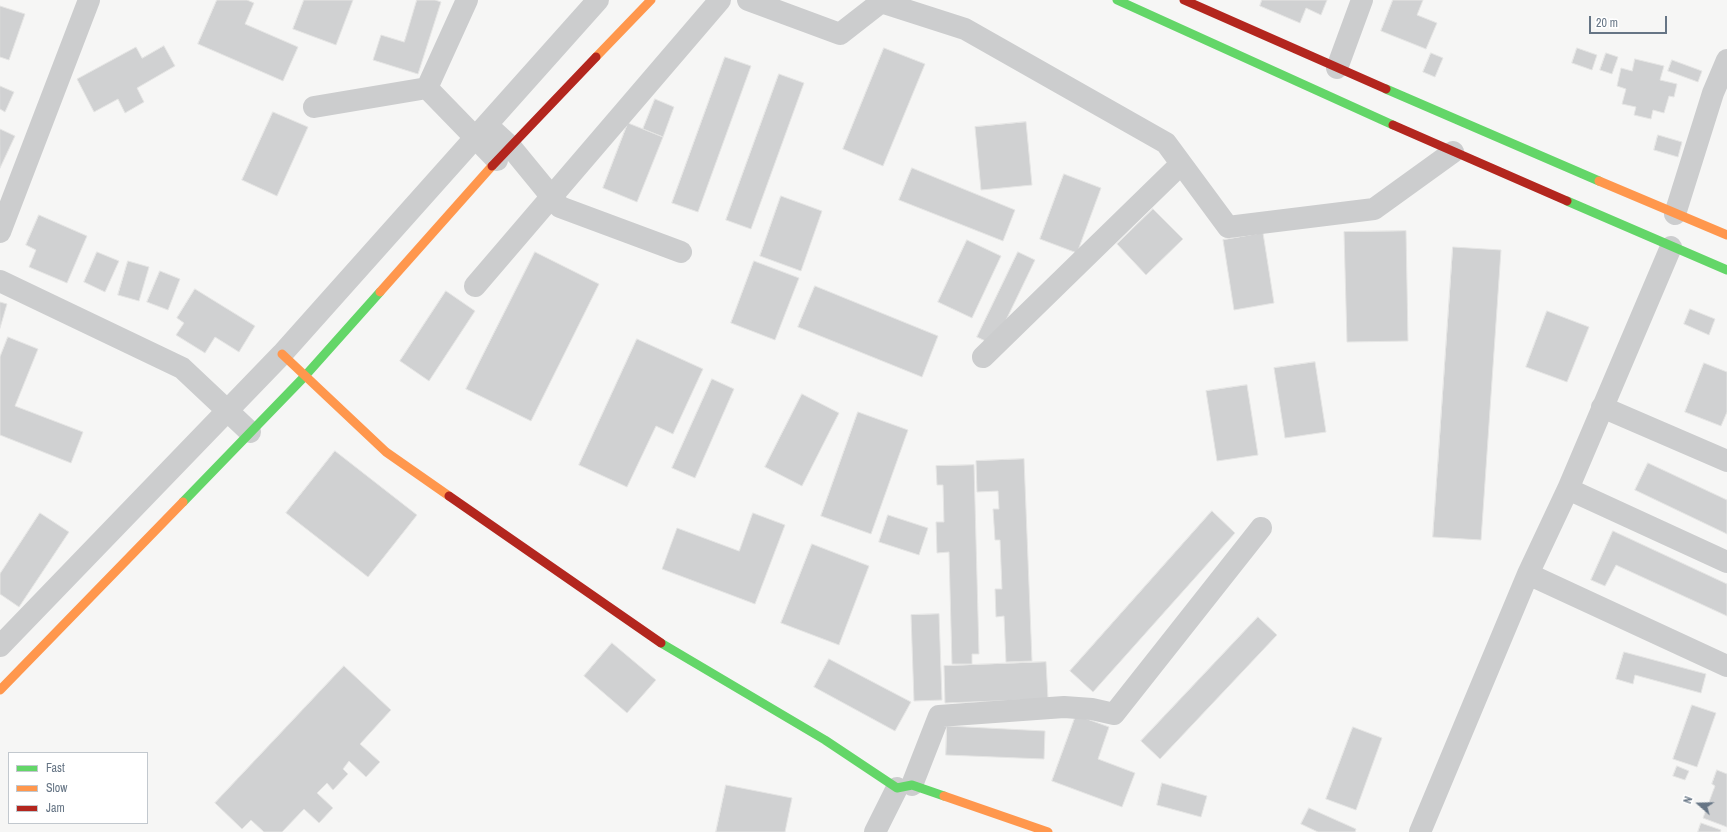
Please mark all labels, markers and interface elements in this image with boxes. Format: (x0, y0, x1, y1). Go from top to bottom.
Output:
scale bar (1591, 8, 1669, 34)
text: 20 m (1596, 15, 1618, 31)
legend (8, 752, 148, 824)
text: Fast (46, 760, 65, 776)
text: Slow (46, 780, 67, 796)
north arrow (1679, 784, 1719, 824)
text: N (1680, 794, 1695, 805)
text: Jam (46, 800, 65, 816)

